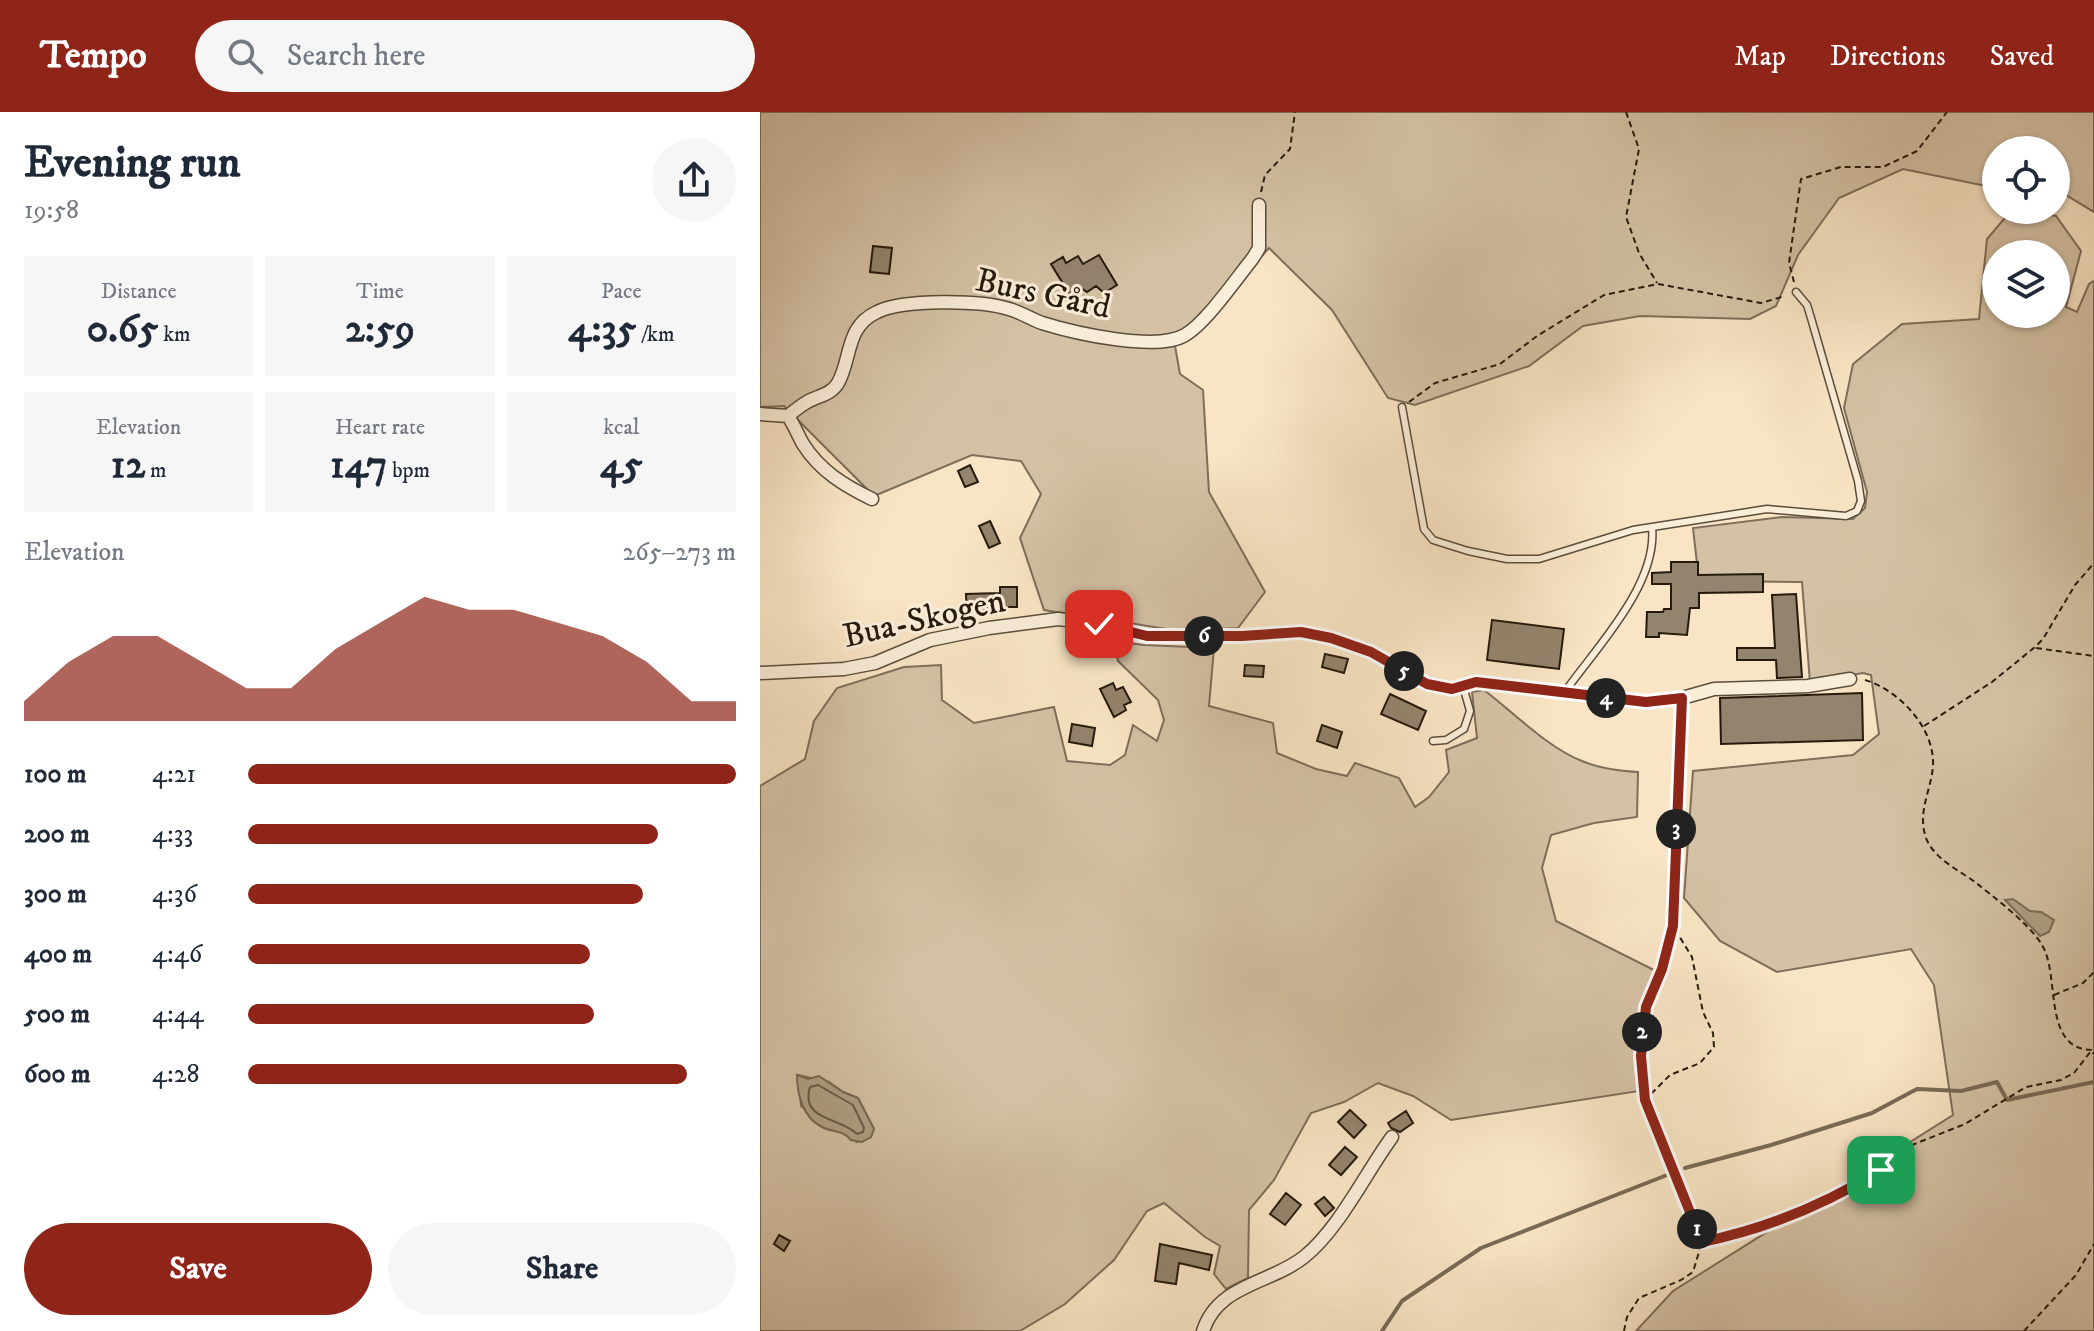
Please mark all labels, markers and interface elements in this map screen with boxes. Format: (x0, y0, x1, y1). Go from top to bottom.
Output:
search box (195, 20, 755, 92)
text: Tempo (40, 32, 147, 80)
icon: search (223, 34, 267, 78)
text: Search here (287, 38, 425, 75)
text: Map (1734, 39, 1786, 74)
text: Directions (1830, 39, 1946, 74)
text: Saved (1990, 39, 2054, 74)
text: Evening run (24, 136, 241, 191)
map controls (1982, 136, 2070, 328)
button: locate (1982, 136, 2070, 224)
button: share (652, 138, 736, 222)
text: 19:58 (24, 194, 79, 227)
button: layers (1982, 240, 2070, 328)
street label: Burs Gård (972, 259, 1114, 329)
text: Distance (101, 278, 177, 305)
text: Time (356, 278, 404, 305)
text: Pace (601, 278, 642, 305)
text: 0.65 (87, 305, 158, 355)
text: 2:59 (345, 305, 415, 355)
text: 4:35 (568, 305, 636, 355)
text: km (158, 321, 191, 348)
text: /km (636, 321, 675, 348)
text: Elevation (96, 414, 181, 441)
text: Heart rate (335, 414, 425, 441)
text: kcal (603, 414, 639, 441)
text: 12 (111, 441, 145, 491)
text: 147 (330, 441, 387, 491)
text: 45 (600, 441, 643, 491)
text: m (145, 457, 166, 484)
text: bpm (387, 457, 430, 484)
text: Elevation (24, 536, 125, 569)
text: 265–273 m (622, 536, 736, 569)
street label: Bua-Skogen (839, 580, 1010, 658)
pin (1065, 590, 1133, 658)
icon: check (1077, 602, 1121, 646)
pin: 6 (1184, 616, 1224, 656)
text: 6 (1198, 622, 1210, 649)
pin: 5 (1384, 651, 1424, 691)
text: 5 (1399, 657, 1409, 684)
pin: 4 (1586, 678, 1626, 718)
text: 4 (1600, 684, 1612, 711)
text: 100 m (24, 758, 87, 791)
text: 4:21 (152, 758, 196, 791)
pin: 3 (1656, 809, 1696, 849)
text: 3 (1672, 815, 1680, 842)
text: 200 m (24, 818, 90, 851)
text: 4:33 (152, 818, 193, 851)
text: 300 m (24, 878, 87, 911)
text: 4:36 (152, 878, 197, 911)
text: 400 m (24, 938, 92, 971)
text: 4:46 (152, 938, 202, 971)
text: 500 m (24, 998, 90, 1031)
text: 4:44 (152, 998, 204, 1031)
pin: 2 (1622, 1012, 1662, 1052)
text: 2 (1637, 1018, 1647, 1045)
text: 600 m (24, 1058, 91, 1091)
text: 4:28 (152, 1058, 200, 1091)
pin (1847, 1136, 1915, 1204)
icon: arrive (1859, 1148, 1903, 1192)
pin: 1 (1677, 1209, 1717, 1249)
text: 1 (1693, 1215, 1701, 1242)
button: Save (24, 1223, 372, 1315)
button: Share (388, 1223, 736, 1315)

